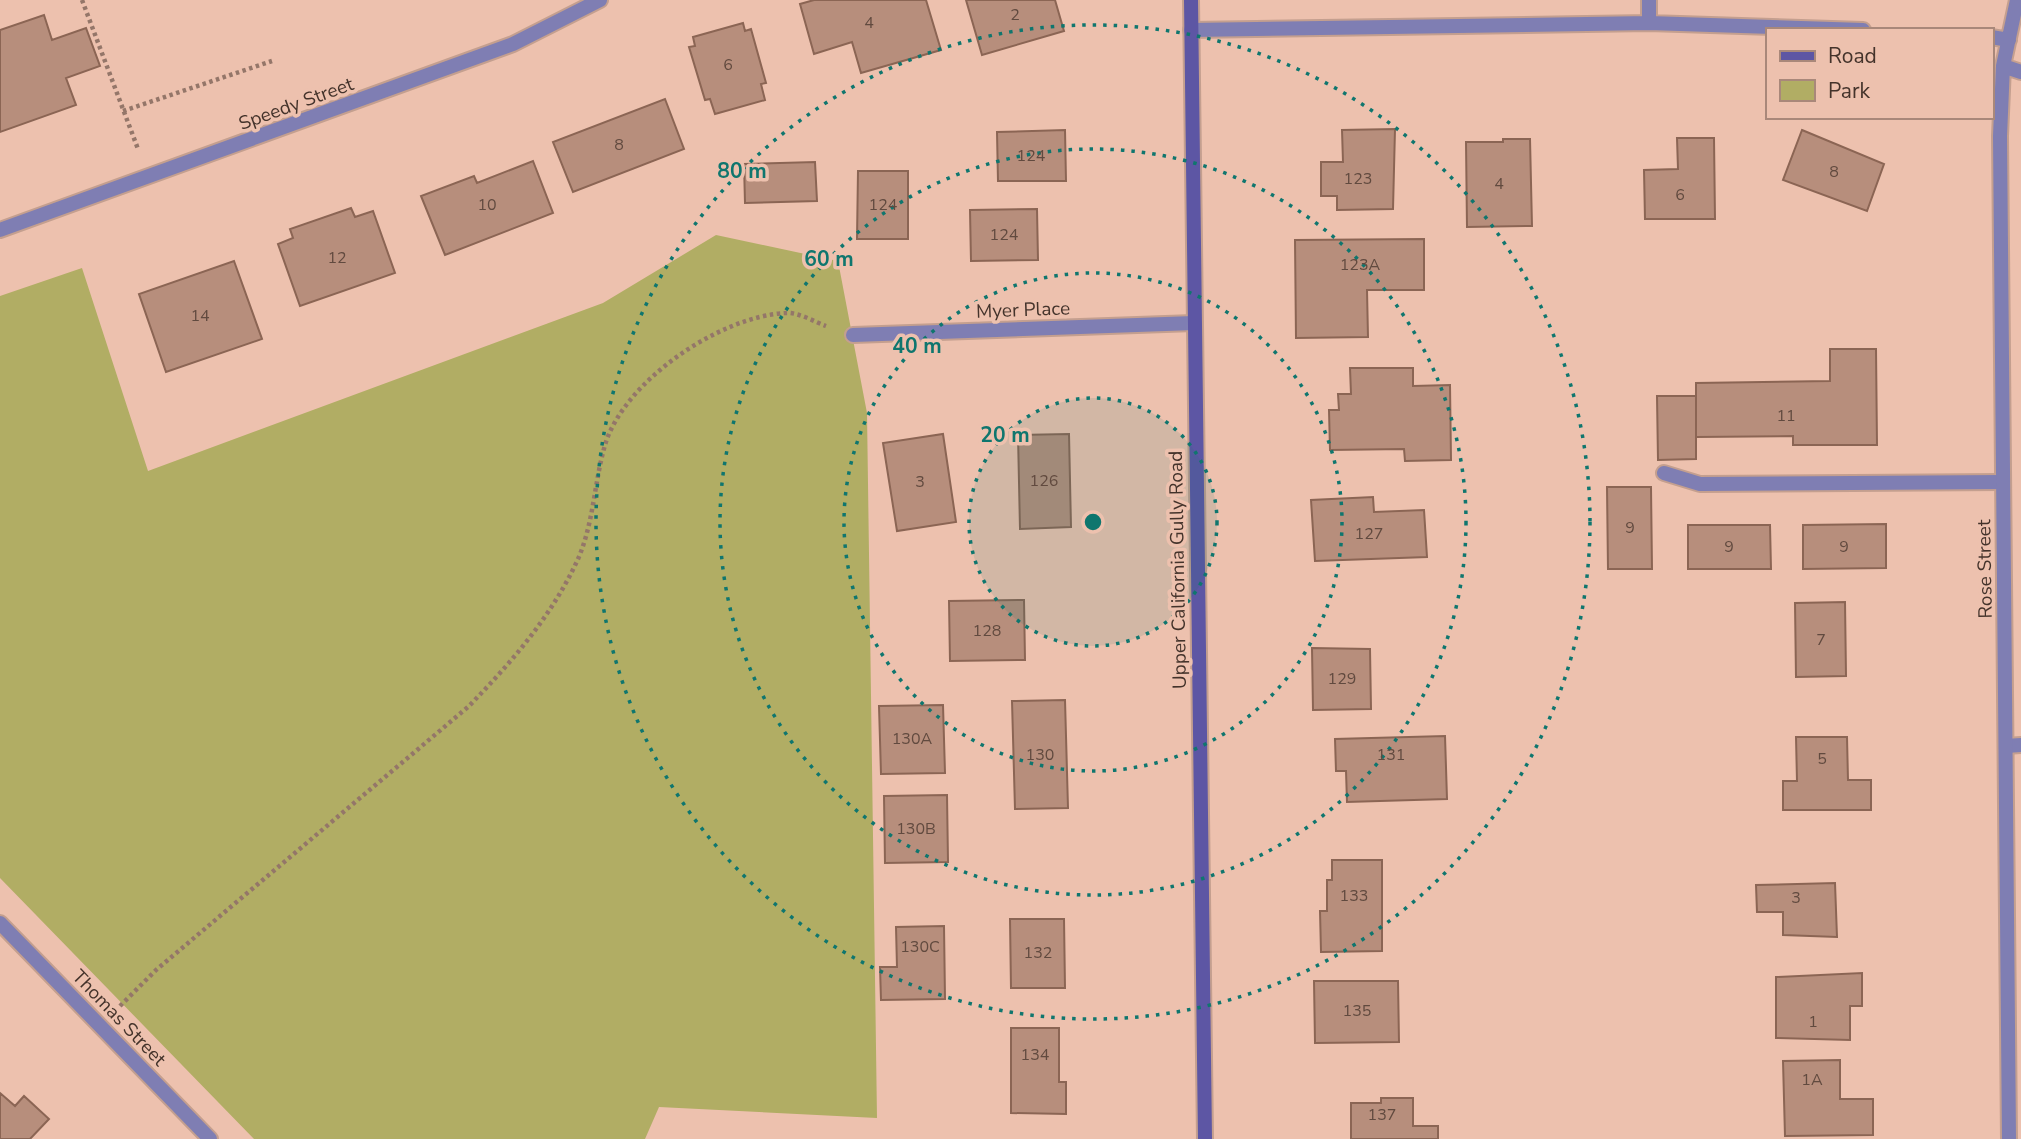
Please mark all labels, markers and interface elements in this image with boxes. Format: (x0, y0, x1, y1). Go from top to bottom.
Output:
house number: 2 (1010, 4, 1020, 26)
house number: 4 (864, 12, 874, 34)
legend (1766, 28, 1993, 119)
text: Road (1828, 42, 1877, 70)
house number: 6 (723, 54, 733, 76)
street label: Speedy Street (235, 71, 357, 137)
text: Park (1828, 77, 1870, 105)
house number: 8 (614, 134, 624, 156)
house number: 124 (1017, 145, 1046, 167)
text: 80 m (717, 157, 767, 185)
house number: 8 (1829, 161, 1839, 183)
house number: 123 (1344, 168, 1372, 190)
house number: 4 (1494, 173, 1504, 195)
house number: 6 (1675, 184, 1685, 206)
house number: 10 (477, 194, 497, 216)
house number: 124 (869, 194, 898, 216)
house number: 124 (990, 224, 1019, 246)
text: 60 m (804, 245, 854, 273)
house number: 12 (327, 247, 347, 269)
house number: 123A (1340, 254, 1381, 276)
street label: Myer Place (976, 295, 1070, 325)
house number: 14 (190, 305, 210, 327)
text: 40 m (892, 332, 942, 360)
house number: 11 (1776, 405, 1796, 427)
text: 20 m (980, 421, 1030, 449)
street label: Upper California Gully Road (1163, 451, 1193, 689)
house number: 126 (1030, 470, 1058, 492)
house number: 3 (915, 471, 925, 493)
centre of rings (1081, 510, 1105, 534)
house number: 9 (1625, 517, 1635, 539)
street label: Rose Street (1971, 519, 1999, 619)
house number: 127 (1355, 523, 1383, 545)
house number: 9 (1724, 536, 1734, 558)
house number: 9 (1839, 536, 1849, 558)
house number: 128 (973, 620, 1001, 642)
house number: 7 (1816, 629, 1826, 651)
house number: 129 (1328, 668, 1356, 690)
house number: 130A (892, 728, 933, 750)
house number: 130 (1026, 744, 1054, 766)
house number: 131 (1377, 744, 1405, 766)
house number: 5 (1817, 748, 1827, 770)
house number: 130B (896, 818, 936, 840)
house number: 133 (1340, 885, 1368, 907)
house number: 3 (1791, 887, 1801, 909)
house number: 130C (900, 936, 940, 958)
house number: 132 (1024, 942, 1052, 964)
street label: Thomas Street (66, 964, 172, 1072)
house number: 135 (1343, 1000, 1371, 1022)
house number: 1 (1808, 1011, 1818, 1033)
house number: 134 (1021, 1044, 1050, 1066)
house number: 1A (1801, 1069, 1823, 1091)
house number: 137 (1368, 1104, 1396, 1126)

